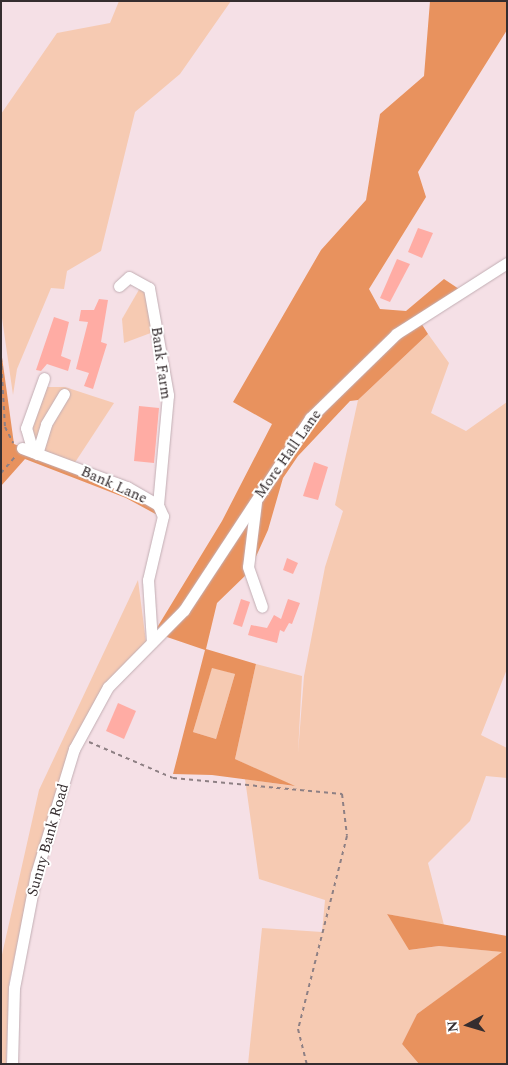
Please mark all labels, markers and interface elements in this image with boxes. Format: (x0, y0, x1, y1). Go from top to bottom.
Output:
street label: Bank Farm (147, 326, 175, 400)
street label: More Hall Lane (251, 406, 325, 502)
street label: Bank Lane (78, 462, 150, 508)
street label: Sunny Bank Road (23, 782, 73, 898)
north arrow (443, 1000, 493, 1050)
text: N (442, 1020, 464, 1033)

